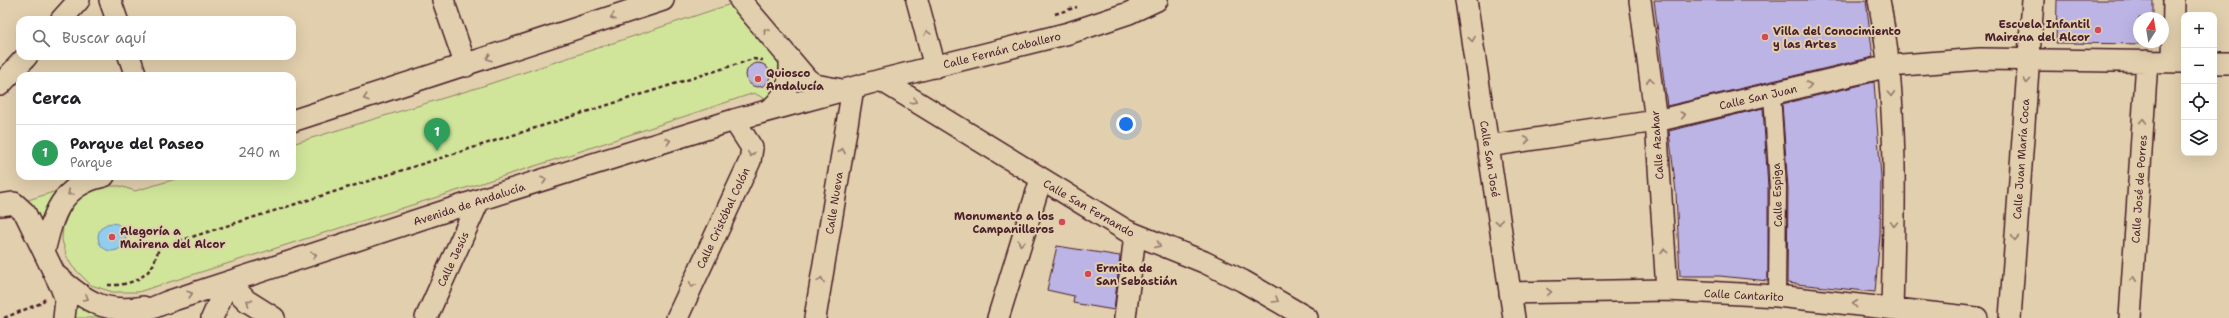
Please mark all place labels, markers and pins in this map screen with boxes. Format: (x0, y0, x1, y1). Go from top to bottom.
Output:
place label: Escuela Infantil Mairena del Alcor (1985, 17, 2090, 45)
place label: Villa del Conocimiento y las Artes (1773, 24, 1901, 52)
marker: Escuela Infantil Mairena del Alcor (2093, 25, 2103, 35)
marker: Villa del Conocimiento y las Artes (1760, 32, 1770, 42)
place label: Quiosco Andalucía (766, 66, 824, 94)
marker: Quiosco Andalucía (753, 74, 763, 84)
pin: 1 (424, 118, 450, 151)
place label: Monumento a los Campanilleros (954, 209, 1054, 237)
marker: Monumento a los Campanilleros (1057, 217, 1067, 227)
place label: Alegoría a Mairena del Alcor (120, 224, 225, 252)
marker: Alegoría a Mairena del Alcor (107, 232, 117, 242)
place label: Ermita de San Sebastián (1096, 261, 1178, 289)
marker: Ermita de San Sebastián (1083, 269, 1093, 279)

